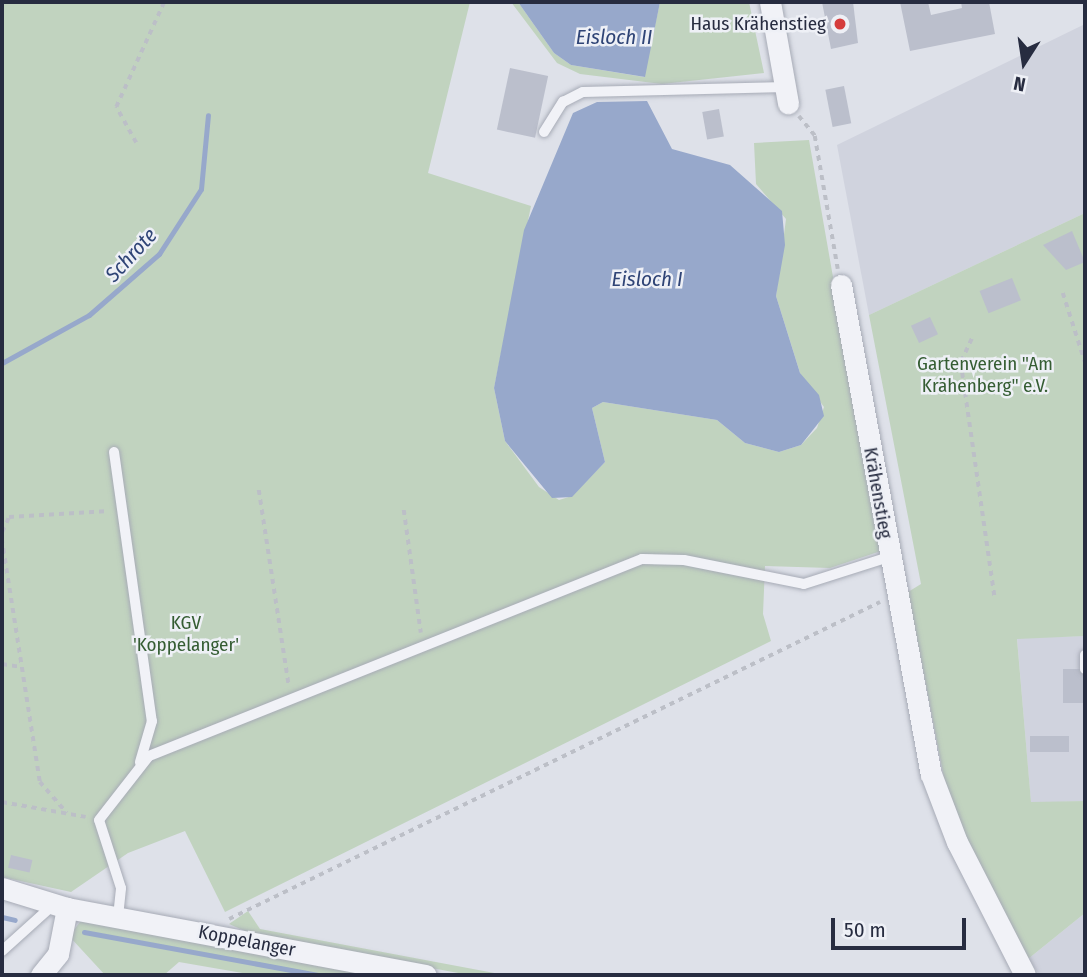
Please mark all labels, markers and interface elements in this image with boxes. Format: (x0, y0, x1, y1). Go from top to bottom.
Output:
place label: Haus Krähenstieg (690, 13, 826, 35)
marker: Haus Krähenstieg (832, 16, 848, 32)
water label: Eisloch II (576, 24, 652, 50)
north arrow (989, 28, 1059, 98)
text: N (1012, 72, 1027, 96)
water label: Schrote (100, 223, 162, 287)
water label: Eisloch I (612, 266, 682, 292)
park label: Gartenverein "Am Krähenberg" e.V. (917, 353, 1053, 397)
street label: Krähenstieg (859, 446, 897, 540)
park label: KGV 'Koppelanger' (133, 612, 239, 656)
scale bar (835, 904, 970, 948)
text: 50 m (844, 917, 886, 943)
street label: Koppelanger (197, 920, 297, 962)

